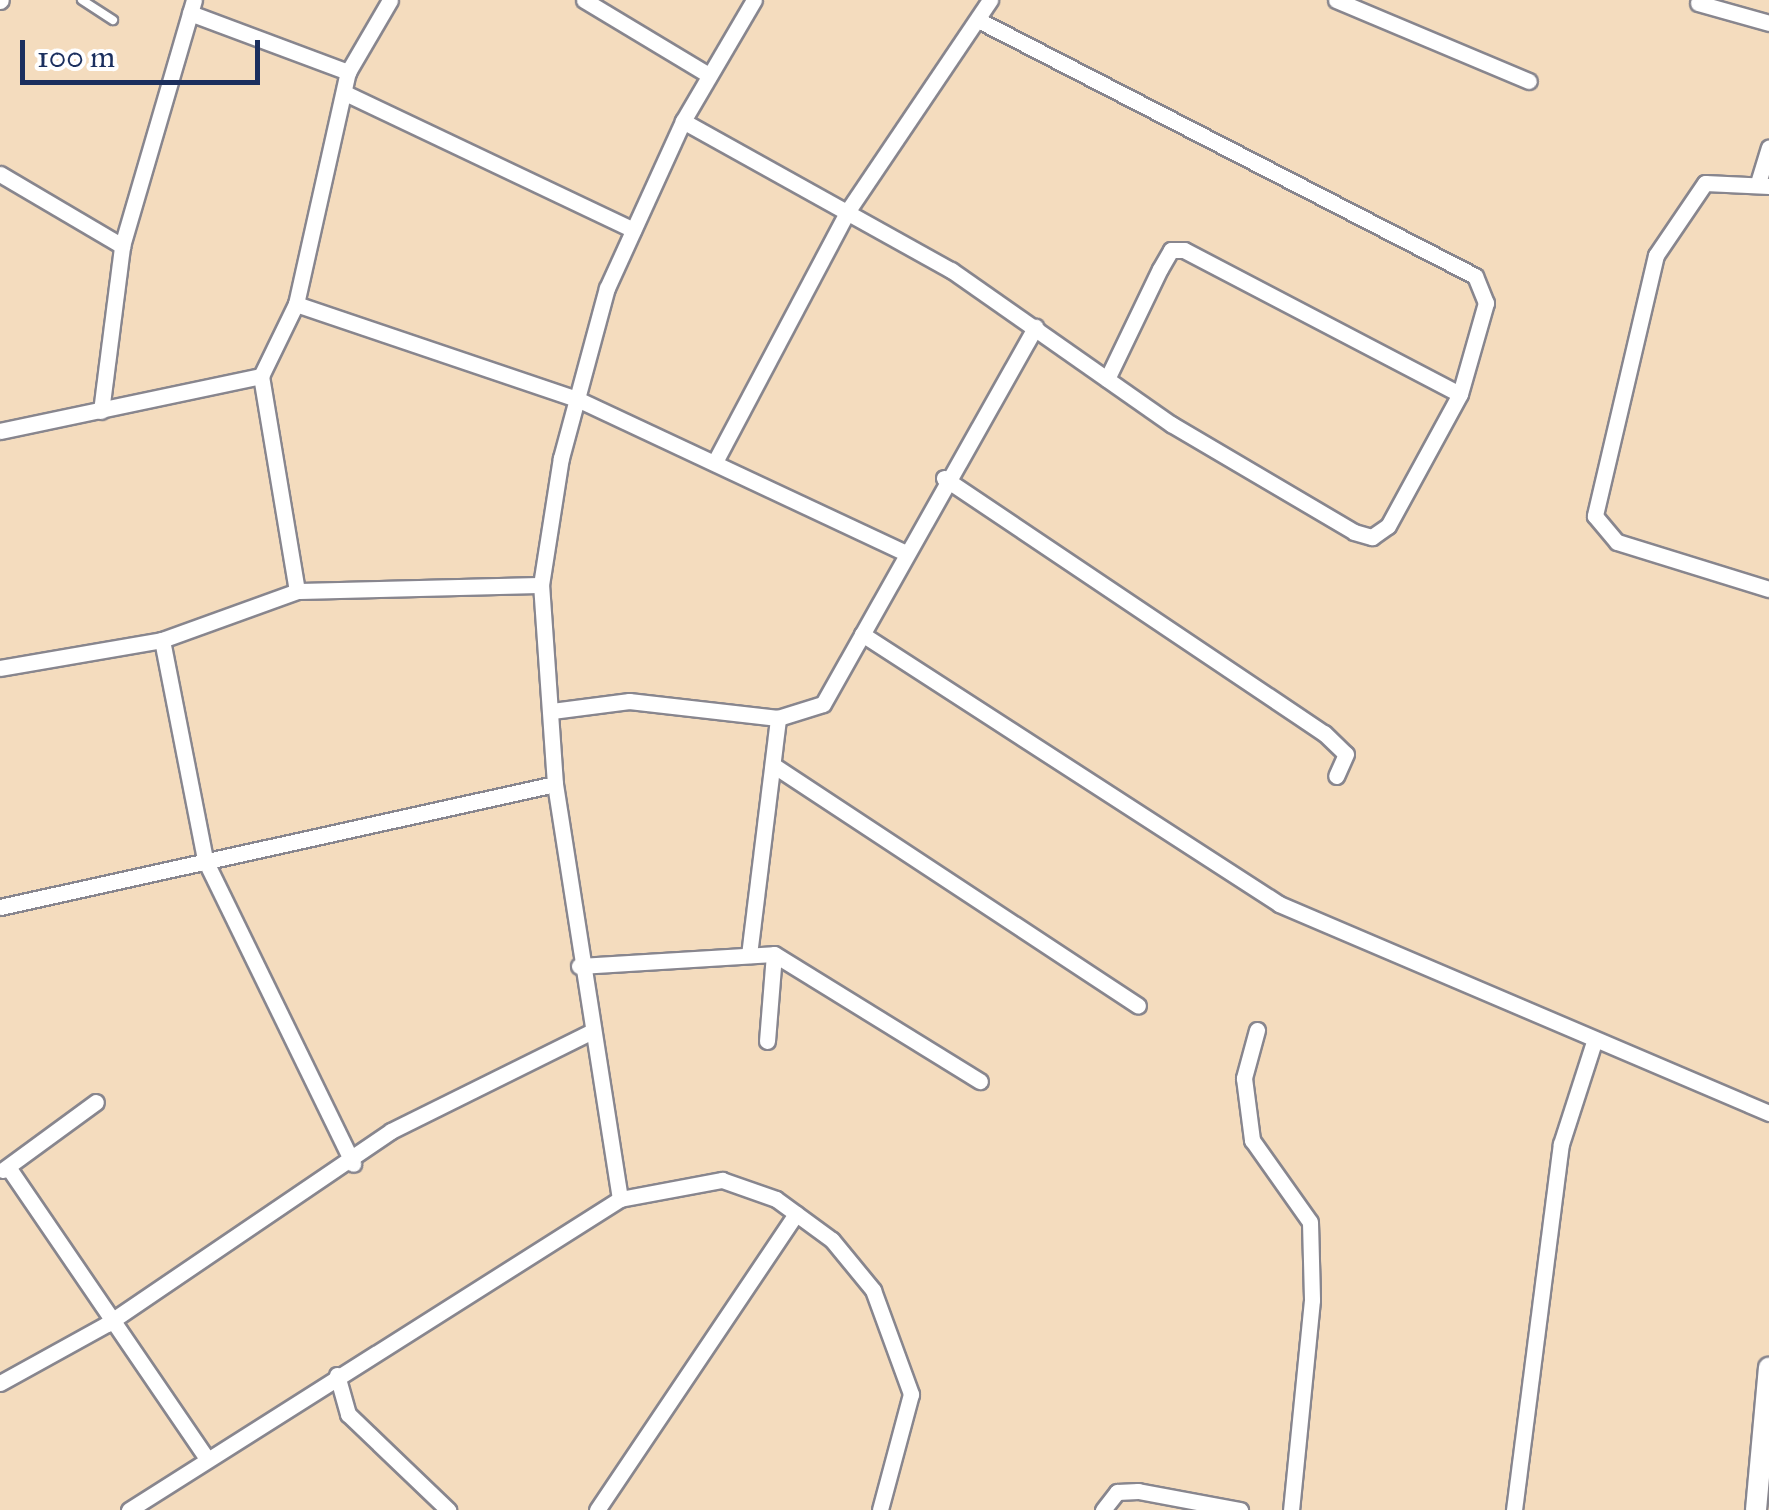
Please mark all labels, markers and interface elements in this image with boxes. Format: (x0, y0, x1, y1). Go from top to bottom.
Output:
scale bar (25, 20, 265, 82)
text: 100 m (37, 39, 115, 75)

